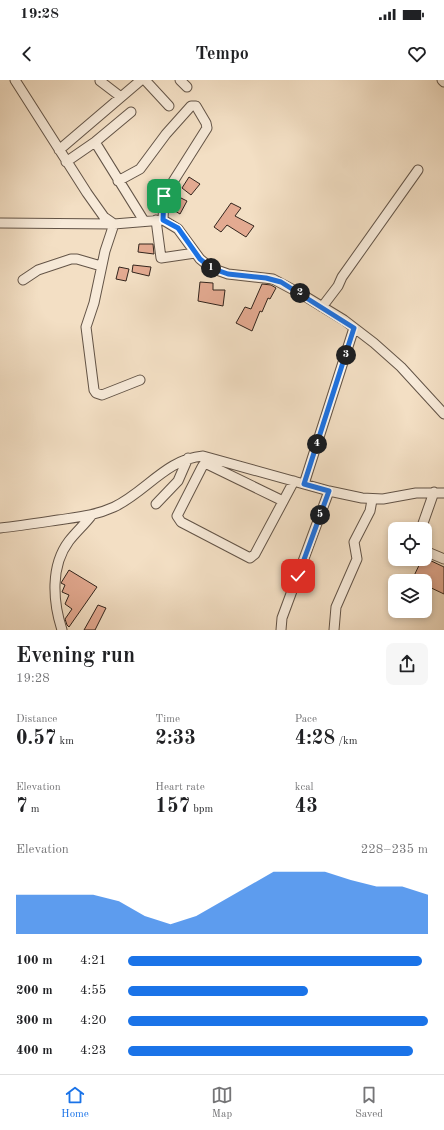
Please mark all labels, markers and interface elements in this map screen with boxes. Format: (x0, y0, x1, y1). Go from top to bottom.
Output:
text: 19:28 (20, 7, 59, 22)
icon: back (16, 43, 38, 65)
icon: heart (406, 43, 428, 65)
text: Tempo (195, 45, 249, 63)
pin (147, 179, 181, 213)
icon: arrive (153, 185, 175, 207)
pin: 1 (201, 258, 221, 278)
text: 1 (208, 262, 214, 273)
pin: 2 (290, 283, 310, 303)
text: 2 (297, 287, 303, 298)
pin: 3 (336, 345, 356, 365)
text: 3 (343, 349, 349, 360)
pin: 4 (307, 434, 327, 454)
text: 4 (314, 438, 320, 449)
pin: 5 (310, 505, 330, 525)
text: 5 (317, 509, 323, 520)
map controls (388, 522, 432, 618)
button: locate (388, 522, 432, 566)
pin (281, 559, 315, 593)
icon: check (287, 565, 309, 587)
button: layers (388, 574, 432, 618)
button: share (386, 643, 428, 685)
text: Evening run (16, 645, 135, 667)
text: 19:28 (16, 672, 50, 685)
text: Distance (16, 714, 57, 725)
text: Time (155, 714, 180, 725)
text: Pace (295, 714, 317, 725)
text: 0.57 (16, 729, 56, 749)
text: 2:33 (155, 729, 196, 749)
text: 4:28 (295, 729, 335, 749)
text: km (56, 736, 74, 747)
text: /km (335, 736, 358, 747)
text: Elevation (16, 782, 61, 793)
text: Heart rate (155, 782, 205, 793)
text: kcal (295, 782, 314, 793)
text: 7 (16, 797, 28, 817)
text: 157 (155, 797, 190, 817)
text: 43 (295, 797, 318, 817)
text: m (28, 804, 39, 815)
text: bpm (190, 804, 213, 815)
text: Elevation (16, 843, 69, 856)
text: 228–235 m (361, 843, 428, 856)
text: 100 m (16, 954, 53, 967)
text: 4:21 (80, 954, 106, 967)
text: 200 m (16, 984, 53, 997)
text: 4:55 (80, 984, 106, 997)
text: 300 m (16, 1014, 53, 1027)
text: 4:20 (80, 1014, 106, 1027)
text: 400 m (16, 1044, 53, 1057)
text: 4:23 (80, 1044, 106, 1057)
tab: Home (61, 1084, 89, 1122)
tab: Map (211, 1084, 233, 1122)
tab: Saved (355, 1084, 383, 1122)

